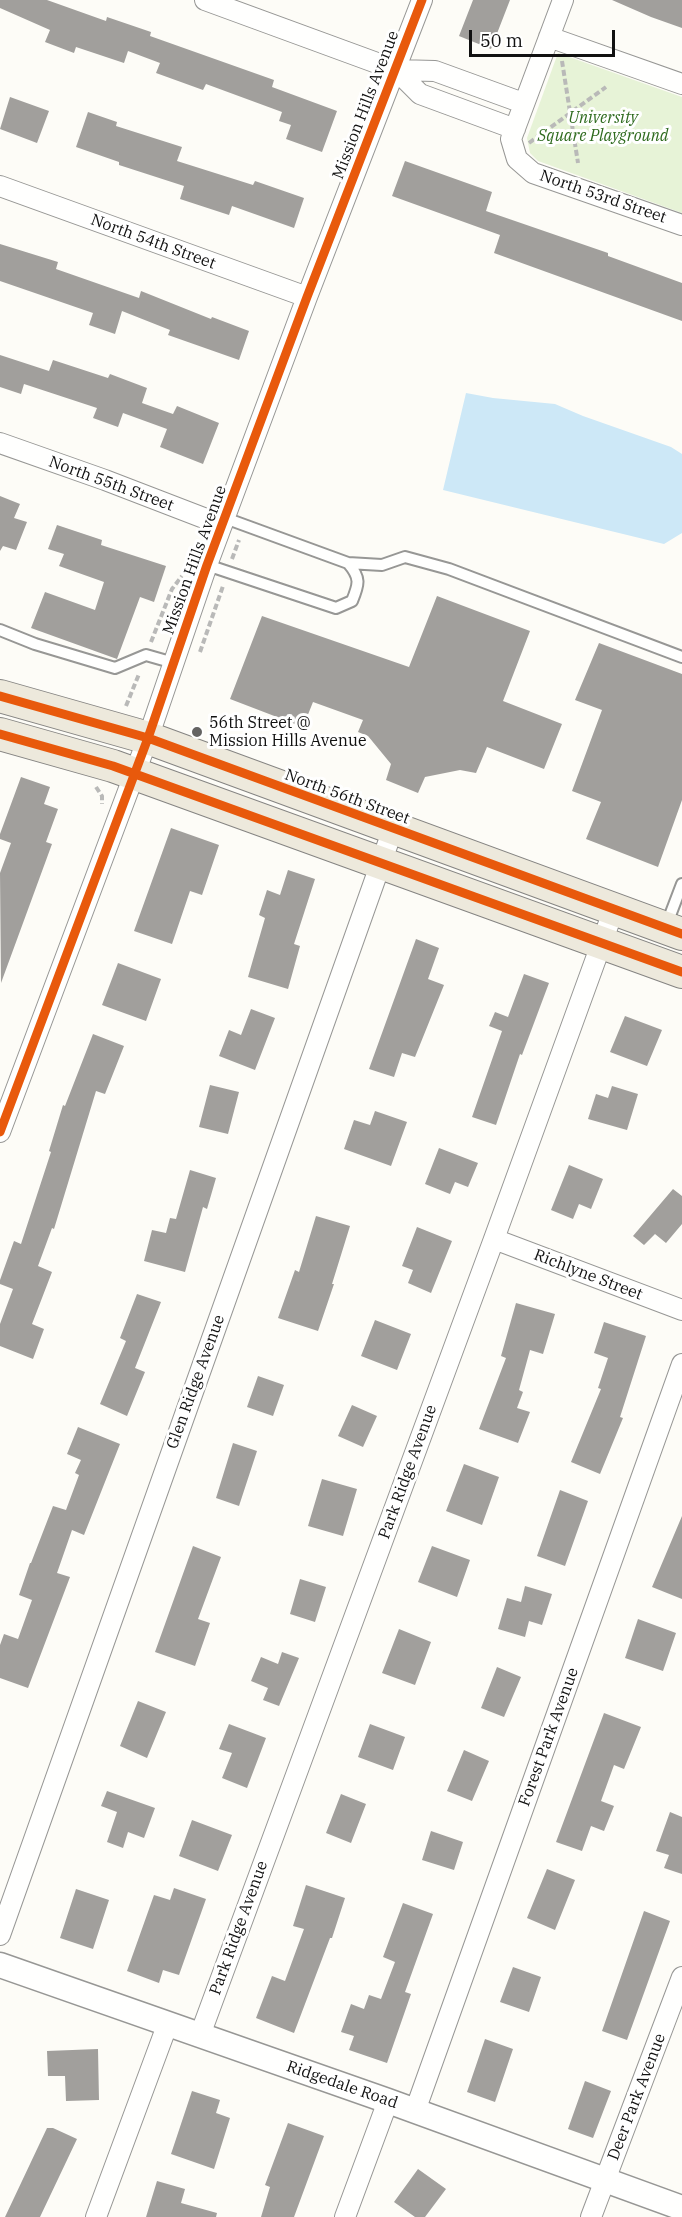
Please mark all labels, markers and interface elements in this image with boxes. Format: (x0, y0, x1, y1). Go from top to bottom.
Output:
scale bar (472, 18, 618, 56)
street label: Mission Hills Avenue (329, 28, 403, 182)
text: 50 m (480, 29, 523, 52)
park label: University Square Playground (538, 108, 668, 146)
street label: North 53rd Street (537, 166, 669, 228)
street label: North 54th Street (88, 210, 218, 274)
street label: North 55th Street (46, 452, 176, 516)
street label: Mission Hills Avenue (159, 483, 231, 637)
place label: 56th Street @ Mission Hills Avenue (209, 713, 367, 751)
marker: 56th Street @ Mission Hills Avenue (190, 725, 204, 739)
street label: North 56th Street (282, 765, 412, 829)
street label: Richlyne Street (531, 1245, 645, 1305)
street label: Glen Ridge Avenue (163, 1312, 229, 1452)
street label: Park Ridge Avenue (375, 1402, 441, 1542)
street label: Forest Park Avenue (515, 1665, 583, 1809)
street label: Park Ridge Avenue (206, 1858, 272, 1998)
street label: Deer Park Avenue (604, 2031, 670, 2163)
street label: Ridgedale Road (284, 2057, 400, 2113)

